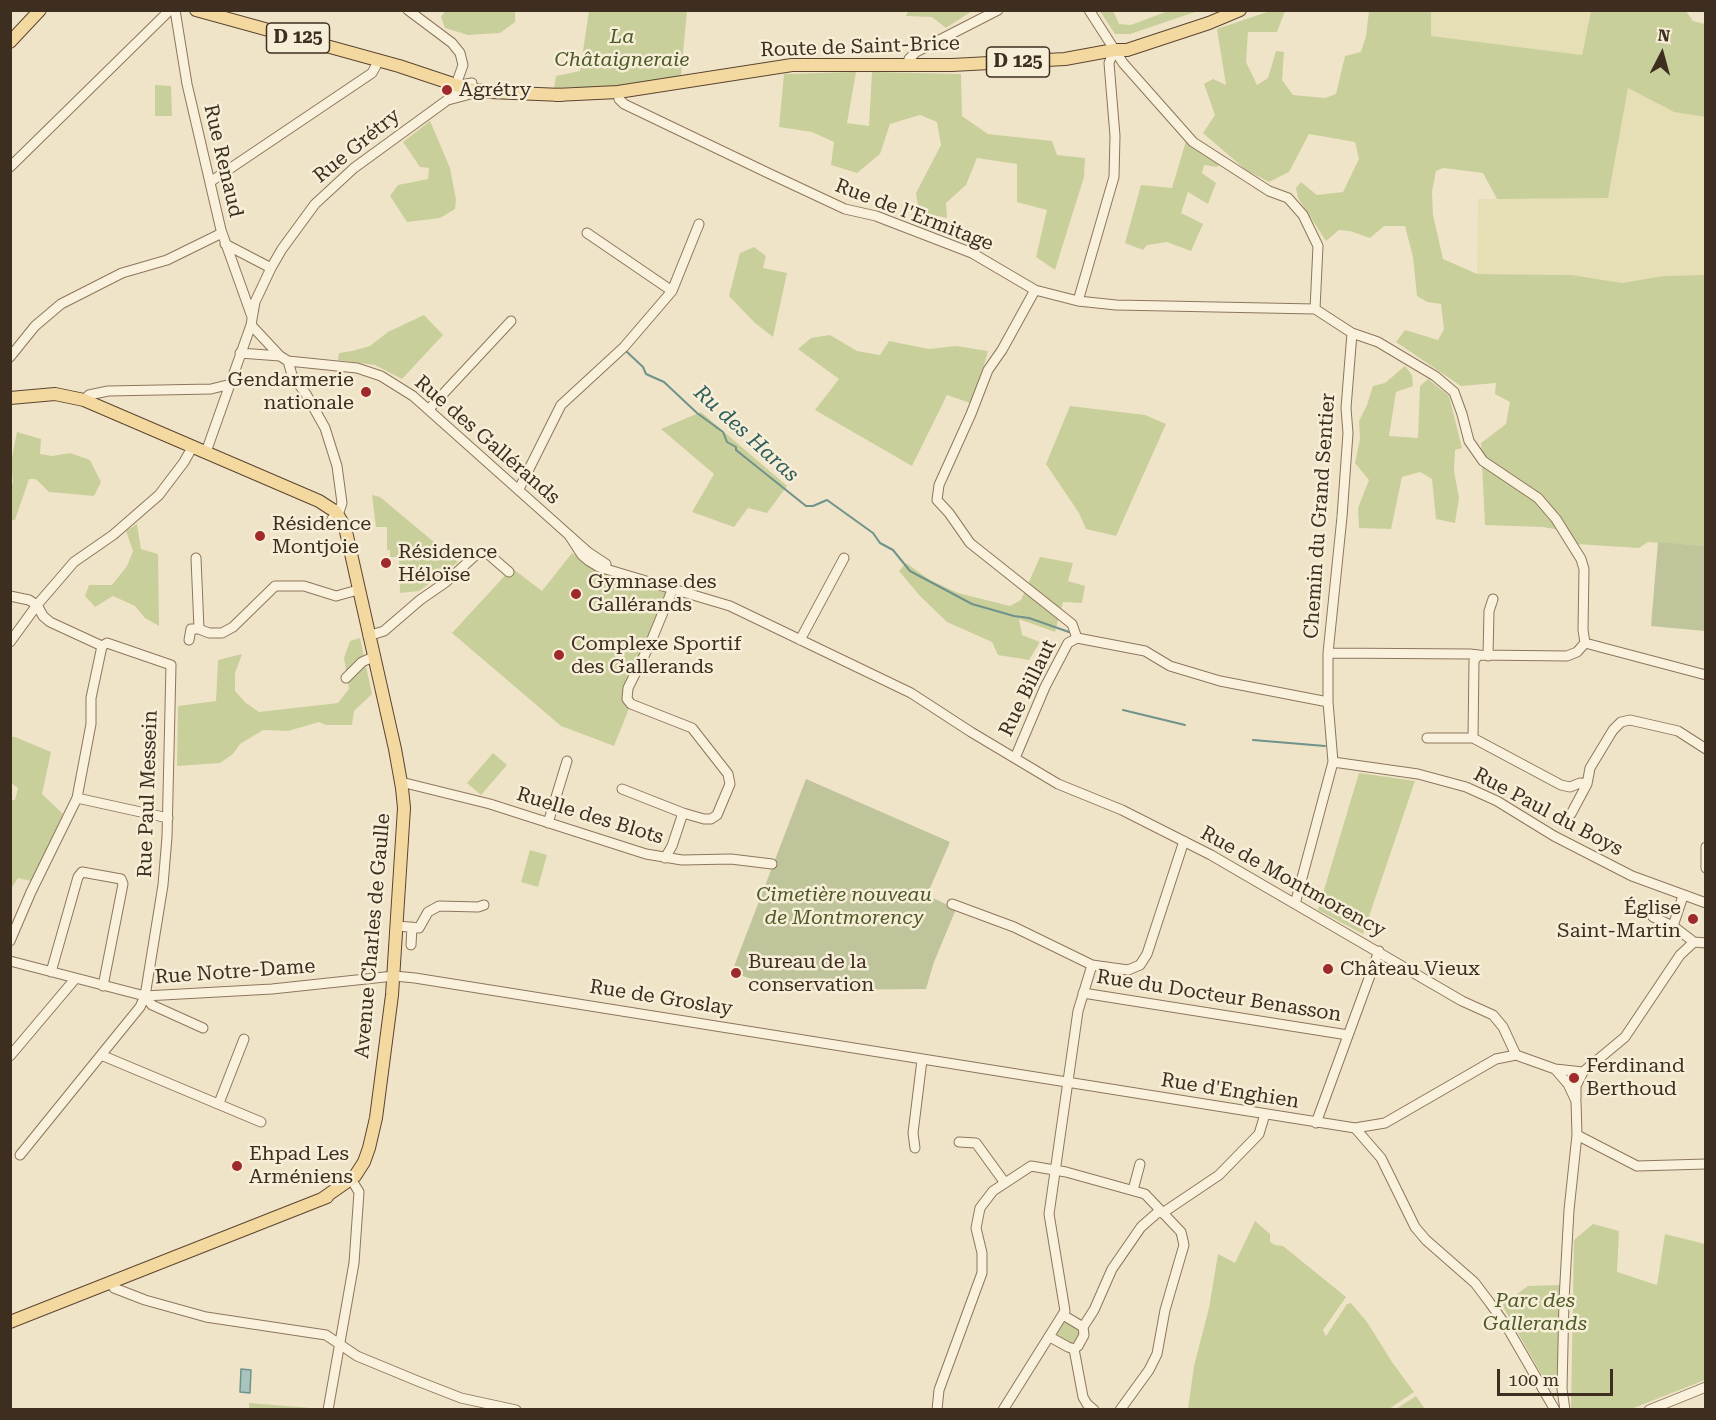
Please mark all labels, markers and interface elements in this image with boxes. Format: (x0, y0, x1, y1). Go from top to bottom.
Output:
road number: D 125 (266, 23, 330, 53)
north arrow (1632, 24, 1692, 84)
park label: La Châtaigneraie (555, 25, 689, 72)
text: N (1657, 26, 1671, 46)
street label: Route de Saint-Brice (760, 32, 960, 62)
road number: D 125 (986, 47, 1050, 77)
place label: Agrétry (459, 78, 531, 102)
marker: Agrétry (440, 83, 454, 97)
street label: Rue Renaud (198, 102, 248, 220)
street label: Rue Grétry (309, 104, 405, 188)
street label: Rue de l'Ermitage (831, 174, 997, 256)
place label: Gendarmerie nationale (227, 368, 354, 415)
street label: Rue des Gallérands (410, 370, 564, 510)
water label: Ru des Haras (688, 380, 804, 488)
marker: Gendarmerie nationale (359, 385, 373, 399)
street label: Chemin du Grand Sentier (1299, 392, 1341, 640)
place label: Résidence Montjoie (272, 512, 371, 559)
marker: Résidence Montjoie (253, 529, 267, 543)
place label: Résidence Héloïse (398, 540, 497, 587)
marker: Résidence Héloïse (379, 556, 393, 570)
place label: Gymnase des Gallérands (588, 570, 716, 617)
marker: Gymnase des Gallérands (569, 587, 583, 601)
place label: Complexe Sportif des Gallerands (571, 632, 741, 679)
street label: Rue Billaut (994, 636, 1062, 740)
marker: Complexe Sportif des Gallerands (552, 648, 566, 662)
street label: Rue Paul Messein (133, 710, 163, 878)
street label: Rue Paul du Boys (1469, 763, 1627, 861)
street label: Ruelle des Blots (514, 782, 666, 850)
street label: Avenue Charles de Gaulle (350, 812, 396, 1060)
street label: Rue de Montmorency (1196, 821, 1390, 943)
park label: Cimetière nouveau de Montmorency (756, 883, 932, 930)
place label: Église Saint-Martin (1557, 896, 1681, 943)
marker: Église Saint-Martin (1686, 912, 1700, 926)
place label: Bureau de la conservation (748, 950, 874, 997)
street label: Rue Notre-Dame (154, 954, 316, 990)
place label: Château Vieux (1340, 957, 1480, 981)
marker: Château Vieux (1321, 962, 1335, 976)
street label: Rue du Docteur Benasson (1095, 965, 1343, 1027)
marker: Bureau de la conservation (729, 966, 743, 980)
street label: Rue de Groslay (588, 975, 734, 1021)
place label: Ferdinand Berthoud (1586, 1054, 1685, 1101)
street label: Rue d'Enghien (1159, 1068, 1301, 1114)
marker: Ferdinand Berthoud (1567, 1071, 1581, 1085)
place label: Ehpad Les Arméniens (249, 1142, 353, 1189)
marker: Ehpad Les Arméniens (230, 1159, 244, 1173)
park label: Parc des Gallerands (1483, 1289, 1587, 1336)
scale bar (1500, 1357, 1616, 1395)
text: 100 m (1508, 1369, 1559, 1390)

